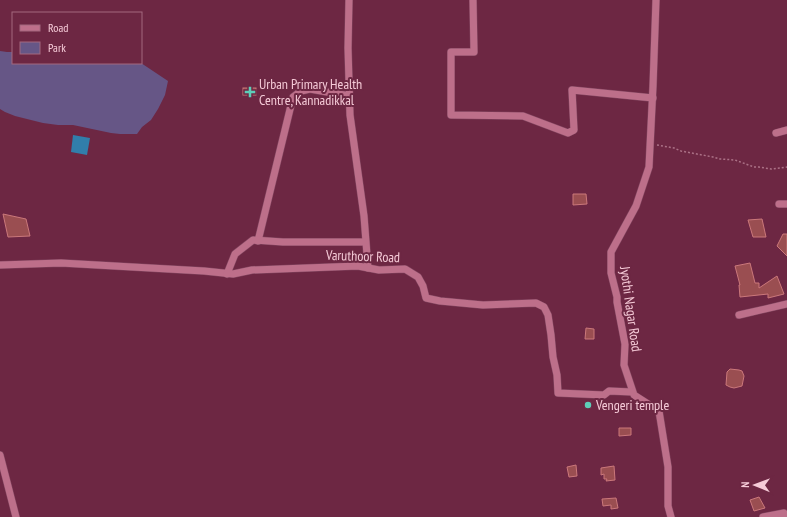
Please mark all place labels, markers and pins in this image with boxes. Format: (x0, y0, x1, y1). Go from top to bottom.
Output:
place label: Urban Primary Health Centre, Kannadikkal (259, 75, 362, 109)
marker: Urban Primary Health Centre, Kannadikkal (244, 86, 256, 98)
place label: Vengeri temple (595, 396, 669, 414)
marker: Vengeri temple (583, 400, 593, 410)

